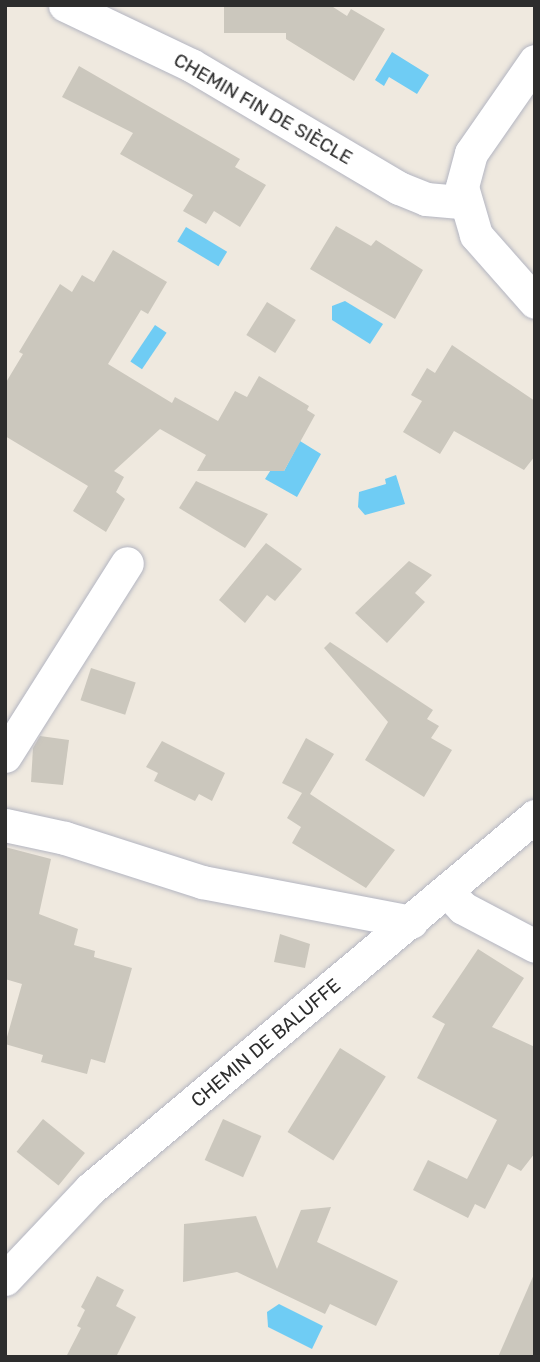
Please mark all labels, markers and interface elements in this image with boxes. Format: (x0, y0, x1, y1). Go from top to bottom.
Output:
street label: CHEMIN FIN DE SIÈCLE (170, 48, 356, 170)
street label: CHEMIN DE BALUFFE (187, 974, 345, 1112)

